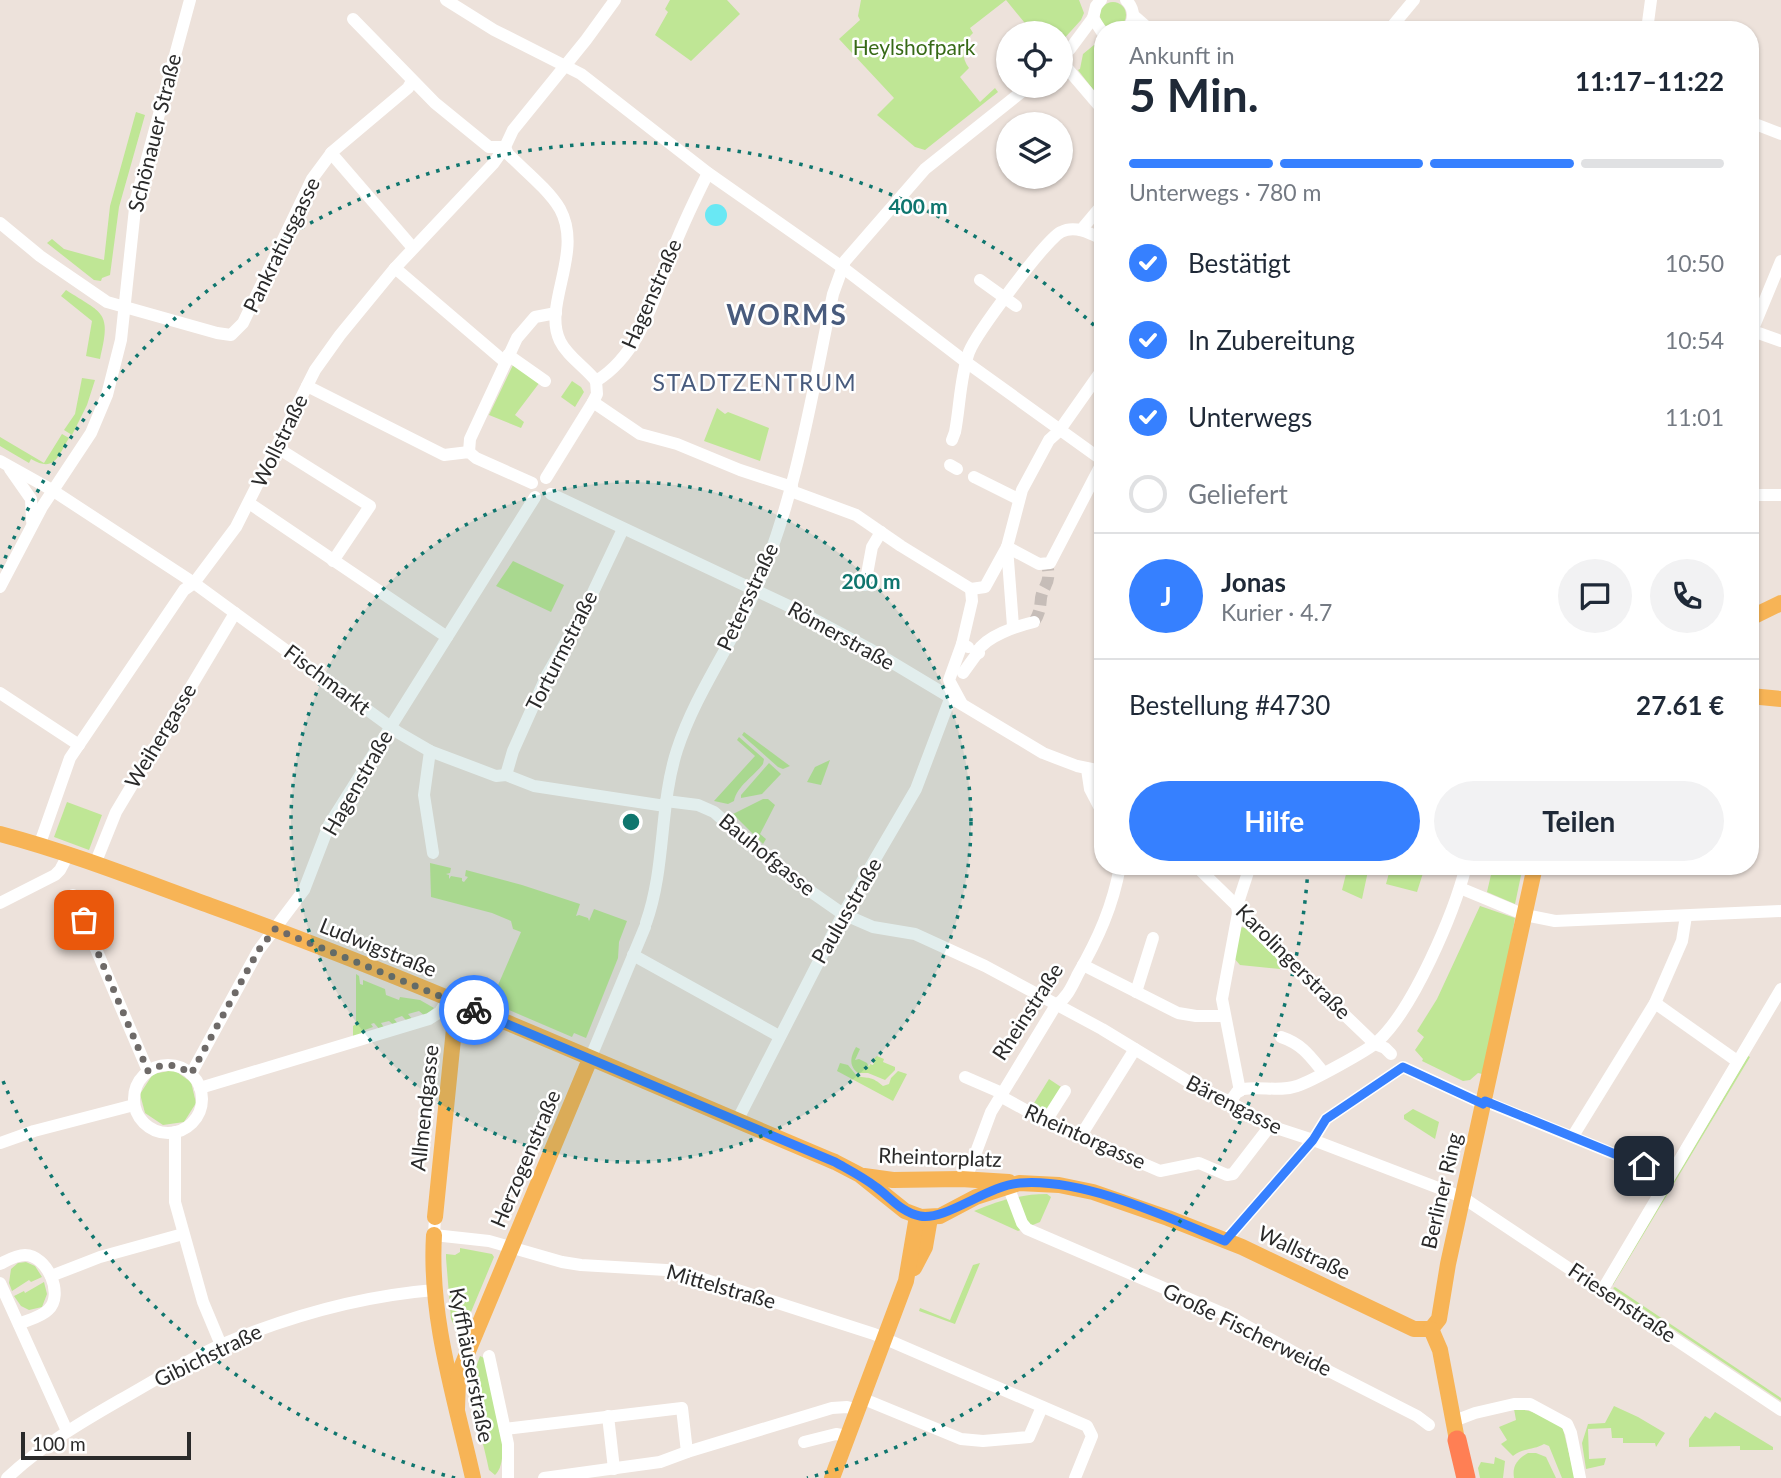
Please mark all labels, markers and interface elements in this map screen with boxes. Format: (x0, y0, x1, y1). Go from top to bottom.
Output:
map controls (996, 21, 1073, 189)
button: locate (996, 21, 1073, 98)
park label: Heylshofpark (853, 34, 976, 59)
text: Ankunft in (1129, 41, 1235, 69)
street label: Schönauer Straße (122, 51, 185, 214)
text: 11:17–11:22 (1575, 65, 1724, 97)
text: 5 Min. (1129, 67, 1259, 122)
button: layers (996, 112, 1073, 189)
street label: Pankratiusgasse (237, 173, 324, 316)
text: Unterwegs · 780 m (1129, 178, 1322, 206)
text: 400 m (888, 193, 948, 218)
street label: Hagenstraße (615, 235, 686, 352)
icon: check (1129, 244, 1167, 282)
text: Bestätigt (1188, 247, 1291, 279)
text: 10:50 (1665, 249, 1724, 277)
district label: WORMS (726, 297, 848, 331)
icon: check (1129, 321, 1167, 359)
text: In Zubereitung (1188, 324, 1355, 356)
text: 10:54 (1665, 326, 1724, 354)
district label: STADTZENTRUM (652, 368, 858, 396)
street label: Wollstraße (245, 390, 312, 491)
icon: check (1129, 398, 1167, 436)
text: Unterwegs (1188, 401, 1312, 433)
text: 11:01 (1665, 403, 1724, 431)
text: Geliefert (1188, 478, 1288, 510)
street label: Petersstraße (711, 538, 783, 654)
button: chat (1558, 559, 1632, 633)
button: phone (1650, 559, 1724, 633)
text: Jonas (1221, 566, 1286, 598)
text: 200 m (841, 568, 901, 593)
text: J (1160, 580, 1172, 612)
street label: Torturmstraße (520, 586, 602, 715)
street label: Römerstraße (784, 595, 899, 674)
text: Kurier · 4.7 (1221, 598, 1332, 626)
street label: Fischmarkt (280, 638, 376, 720)
street label: Weihergasse (119, 678, 201, 792)
text: Bestellung #4730 (1129, 689, 1330, 721)
text: 27.61 € (1636, 689, 1724, 721)
street label: Hagenstraße (316, 725, 397, 839)
button: Hilfe (1129, 781, 1420, 861)
button: Teilen (1434, 781, 1724, 861)
street label: Bauhofgasse (715, 807, 821, 900)
centre of rings (619, 810, 643, 834)
street label: Paulusstraße (805, 853, 886, 968)
pin (54, 890, 114, 950)
street label: Karolingerstraße (1231, 898, 1357, 1024)
icon: bag (65, 901, 103, 939)
street label: Ludwigstraße (316, 912, 441, 981)
street label: Rheinstraße (986, 958, 1067, 1064)
courier (439, 975, 509, 1045)
icon: bike (455, 991, 493, 1029)
street label: Allmendgasse (404, 1044, 443, 1172)
street label: Bärengasse (1182, 1069, 1287, 1139)
street label: Herzogenstraße (484, 1086, 565, 1231)
street label: Rheintorgasse (1021, 1098, 1150, 1173)
street label: Berliner Ring (1415, 1130, 1466, 1251)
pin (1614, 1136, 1674, 1196)
street label: Rheintorplatz (878, 1142, 1002, 1171)
icon: home (1625, 1147, 1663, 1185)
street label: Wallstraße (1255, 1219, 1355, 1284)
street label: Friesenstraße (1564, 1257, 1681, 1347)
street label: Mittelstraße (664, 1258, 779, 1313)
street label: Große Fischerweide (1159, 1277, 1336, 1380)
street label: Kyffhäuserstraße (445, 1285, 500, 1444)
street label: Gibichstraße (149, 1318, 265, 1391)
scale bar (21, 1429, 191, 1461)
text: 100 m (32, 1432, 86, 1455)

